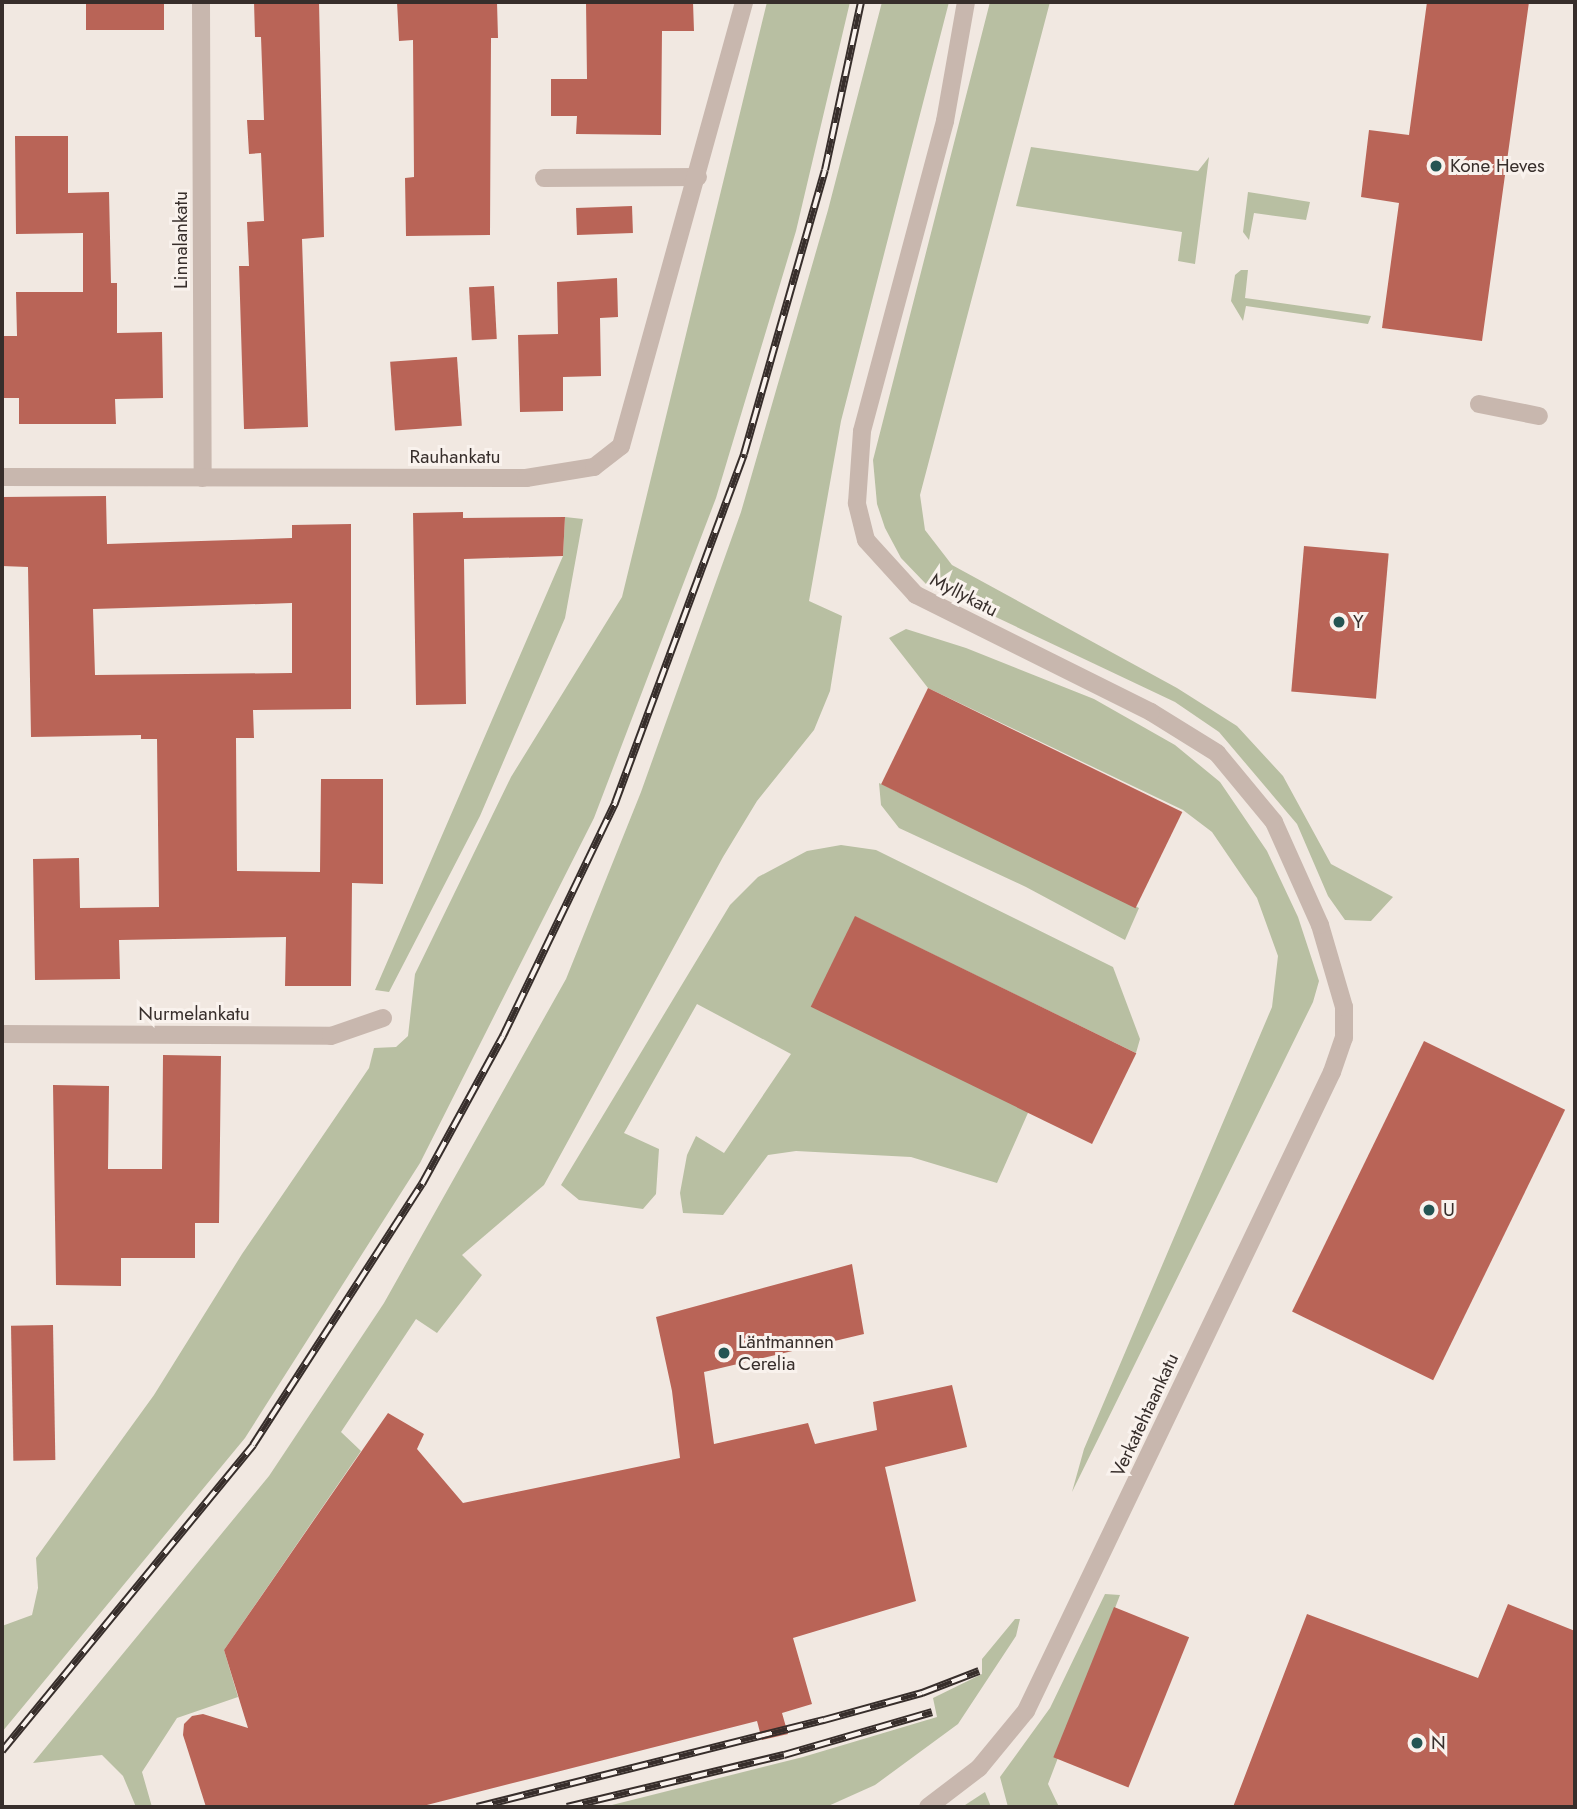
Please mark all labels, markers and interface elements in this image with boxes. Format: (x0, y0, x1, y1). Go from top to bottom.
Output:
place label: Kone Heves (1450, 155, 1545, 177)
marker: Kone Heves (1428, 158, 1444, 174)
street label: Linnalankatu (170, 191, 192, 289)
street label: Rauhankatu (410, 446, 500, 468)
street label: Myllykatu (926, 568, 1002, 622)
place label: Y (1353, 611, 1364, 633)
marker: Y (1331, 614, 1347, 630)
street label: Nurmelankatu (138, 1003, 250, 1025)
place label: U (1443, 1199, 1455, 1221)
marker: U (1421, 1202, 1437, 1218)
place label: Läntmannen Cerelia (738, 1331, 834, 1375)
marker: Läntmannen Cerelia (716, 1345, 732, 1361)
street label: Verkatehtaankatu (1106, 1349, 1184, 1481)
place label: N (1431, 1732, 1446, 1754)
marker: N (1409, 1735, 1425, 1751)

